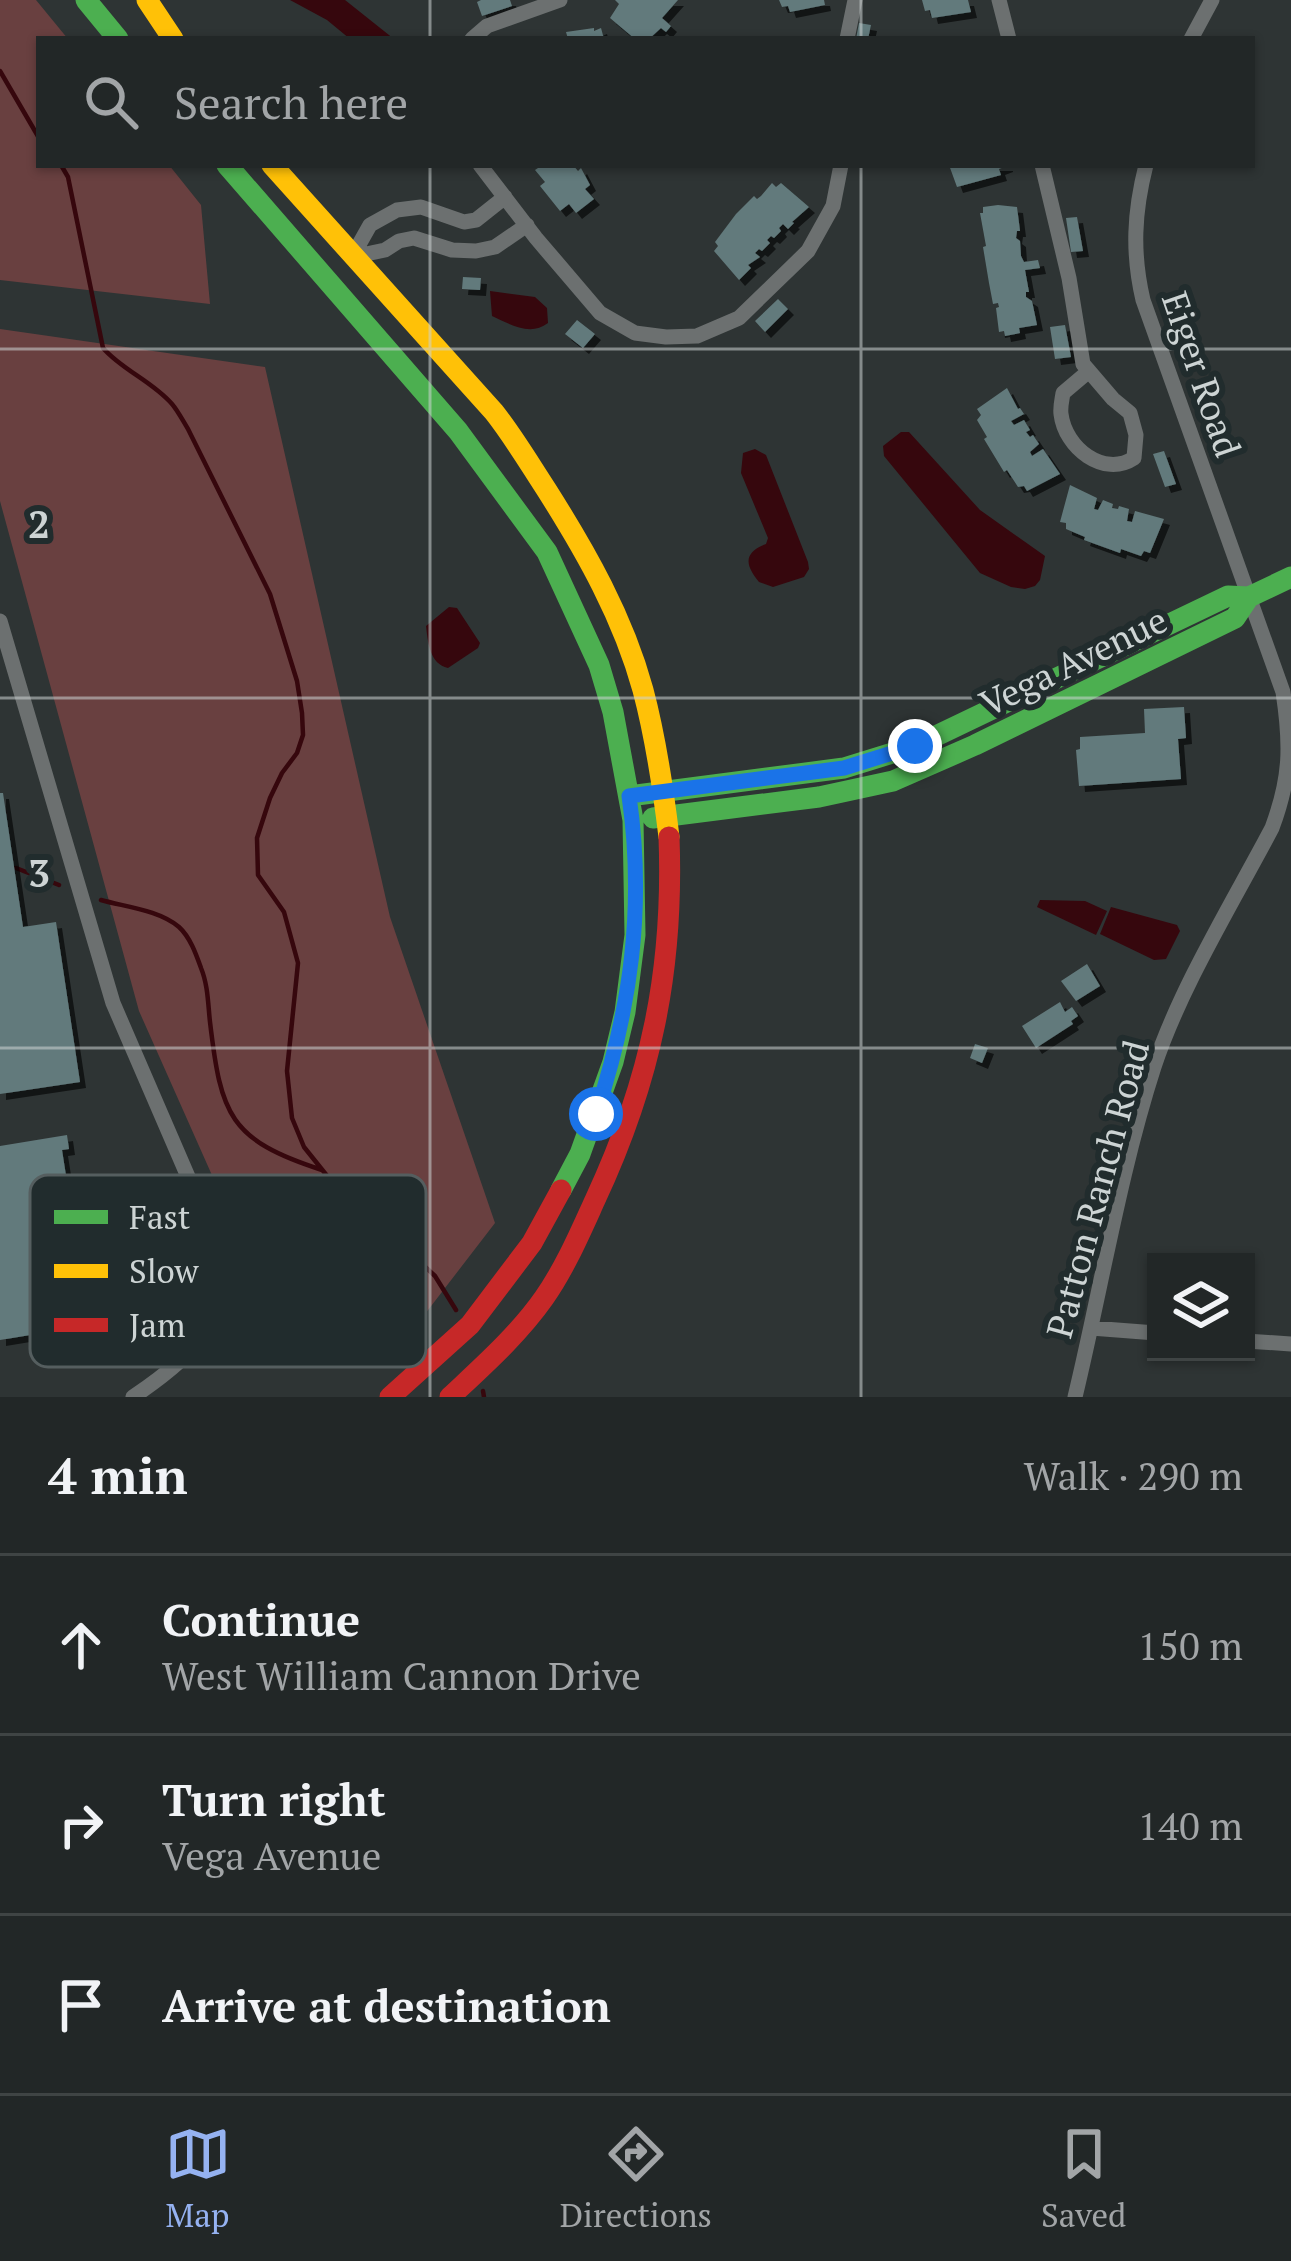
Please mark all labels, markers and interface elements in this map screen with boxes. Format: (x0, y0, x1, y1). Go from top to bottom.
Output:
search box (36, 36, 1255, 168)
icon: search (78, 69, 144, 135)
text: Search here (174, 72, 408, 132)
street label: Eiger Road (1152, 285, 1252, 463)
text: 2 (28, 497, 50, 549)
street label: Vega Avenue (972, 595, 1174, 727)
route end (888, 719, 942, 773)
text: 3 (28, 846, 50, 898)
street label: Patton Ranch Road (1035, 1035, 1159, 1343)
route start (569, 1087, 623, 1141)
legend (30, 1175, 426, 1367)
text: Fast (129, 1195, 190, 1238)
text: Slow (129, 1249, 199, 1292)
map controls (1147, 1253, 1255, 1361)
button: layers (1147, 1253, 1255, 1361)
text: Jam (129, 1303, 185, 1346)
text: 4 min (48, 1441, 188, 1509)
text: Walk · 290 m (1024, 1449, 1243, 1501)
text: Continue (162, 1589, 360, 1649)
icon: ahead (48, 1612, 114, 1678)
text: 150 m (1138, 1619, 1243, 1671)
text: West William Cannon Drive (162, 1649, 641, 1701)
text: Turn right (162, 1769, 386, 1829)
icon: right (48, 1792, 114, 1858)
text: 140 m (1138, 1799, 1243, 1851)
text: Vega Avenue (162, 1829, 381, 1881)
icon: arrive (48, 1972, 114, 2038)
text: Arrive at destination (162, 1975, 611, 2035)
tab: Map (165, 2121, 231, 2236)
tab: Directions (560, 2121, 712, 2236)
tab: Saved (1041, 2121, 1126, 2236)

